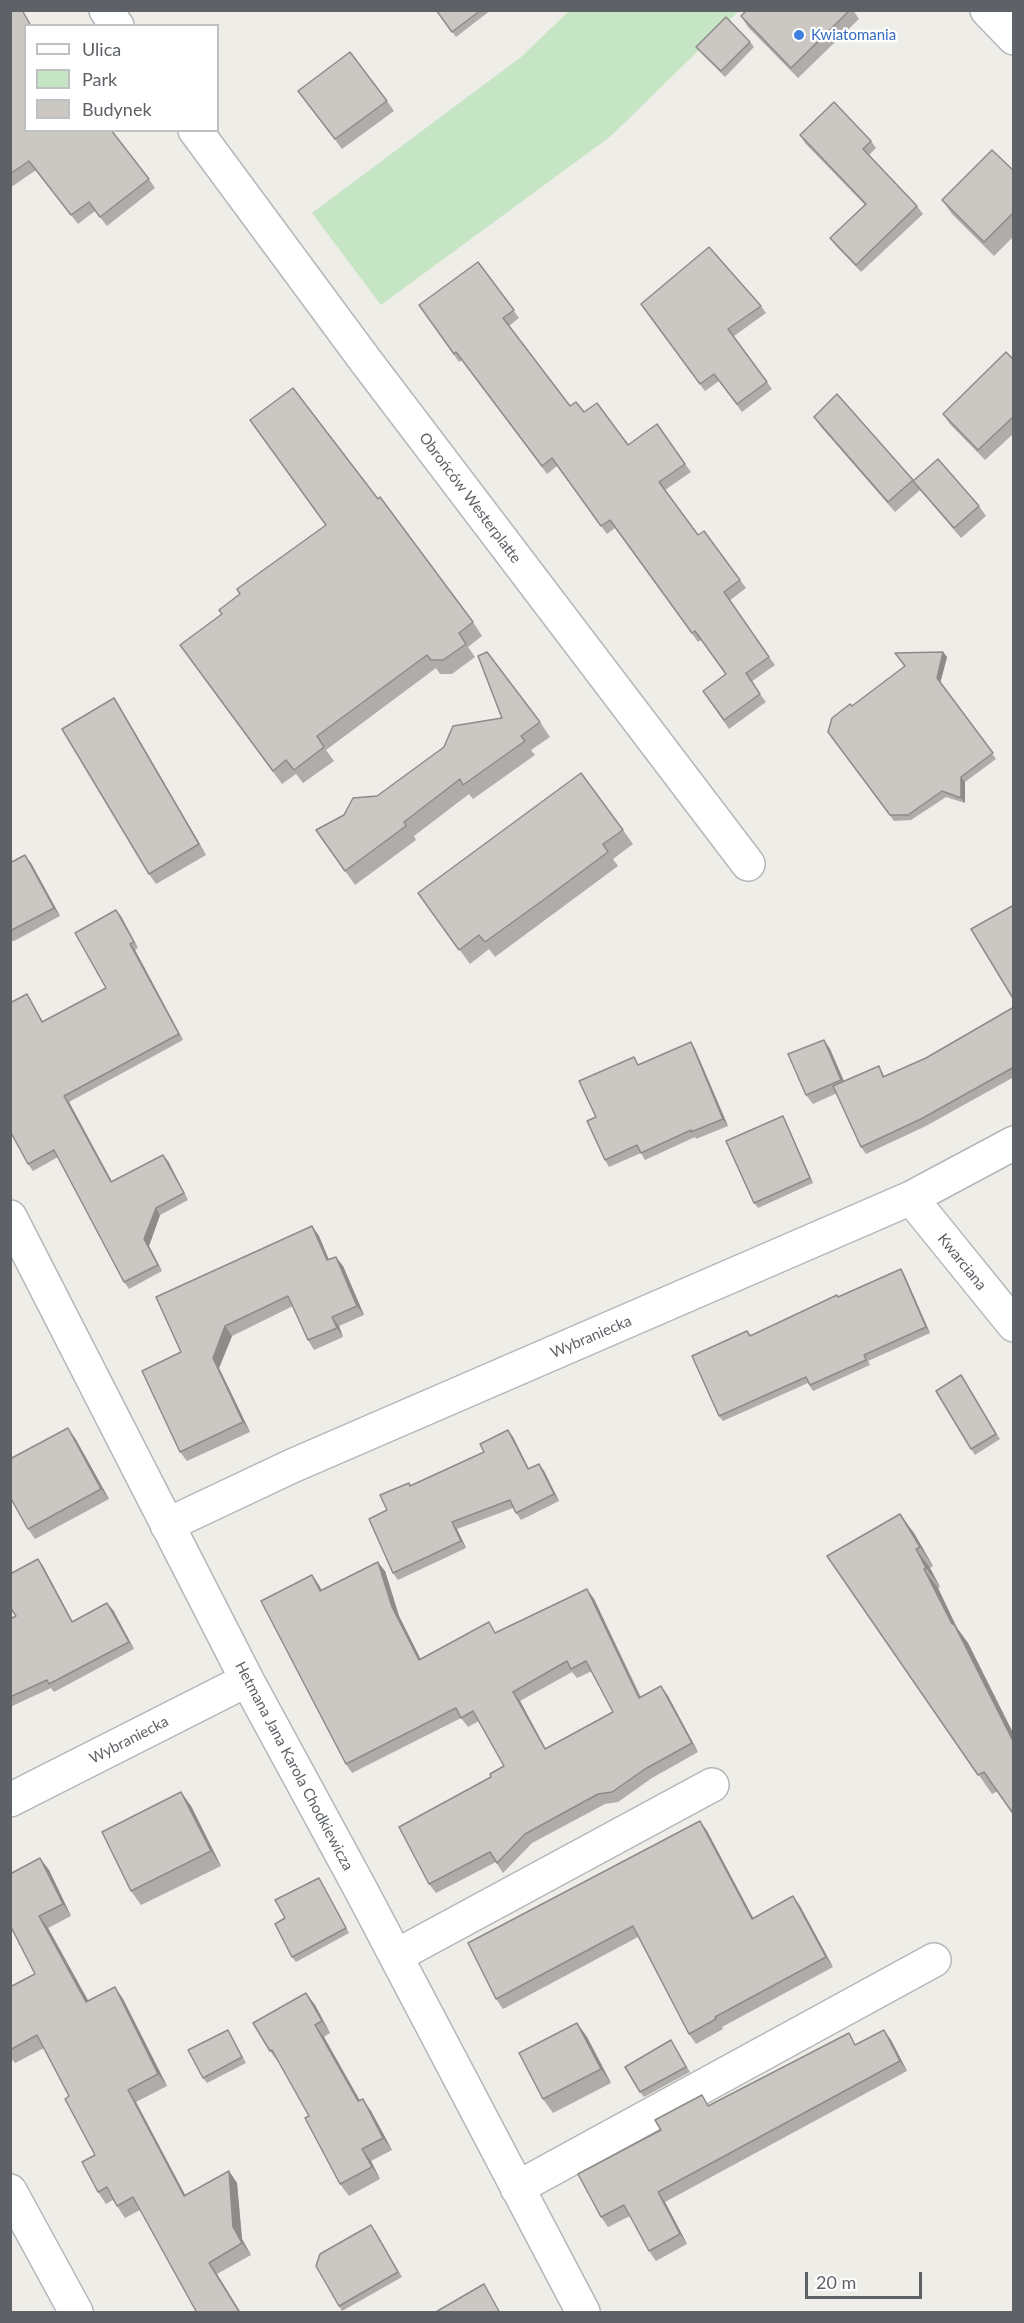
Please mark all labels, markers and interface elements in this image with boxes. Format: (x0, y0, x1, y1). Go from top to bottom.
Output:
legend (24, 24, 219, 132)
place label: Kwiatomania (811, 26, 896, 44)
marker: Kwiatomania (792, 28, 806, 42)
text: Ulica (82, 38, 121, 60)
text: Park (82, 68, 117, 90)
text: Budynek (82, 98, 152, 120)
street label: Obrońców Westerplatte (415, 429, 525, 567)
street label: Kwarciana (934, 1230, 990, 1294)
street label: Wybraniecka (548, 1312, 634, 1362)
street label: Hetmana Jana Karola Chodkiewicza (231, 1658, 357, 1874)
street label: Wybraniecka (86, 1712, 172, 1768)
scale bar (808, 2260, 925, 2298)
text: 20 m (816, 2271, 856, 2293)

